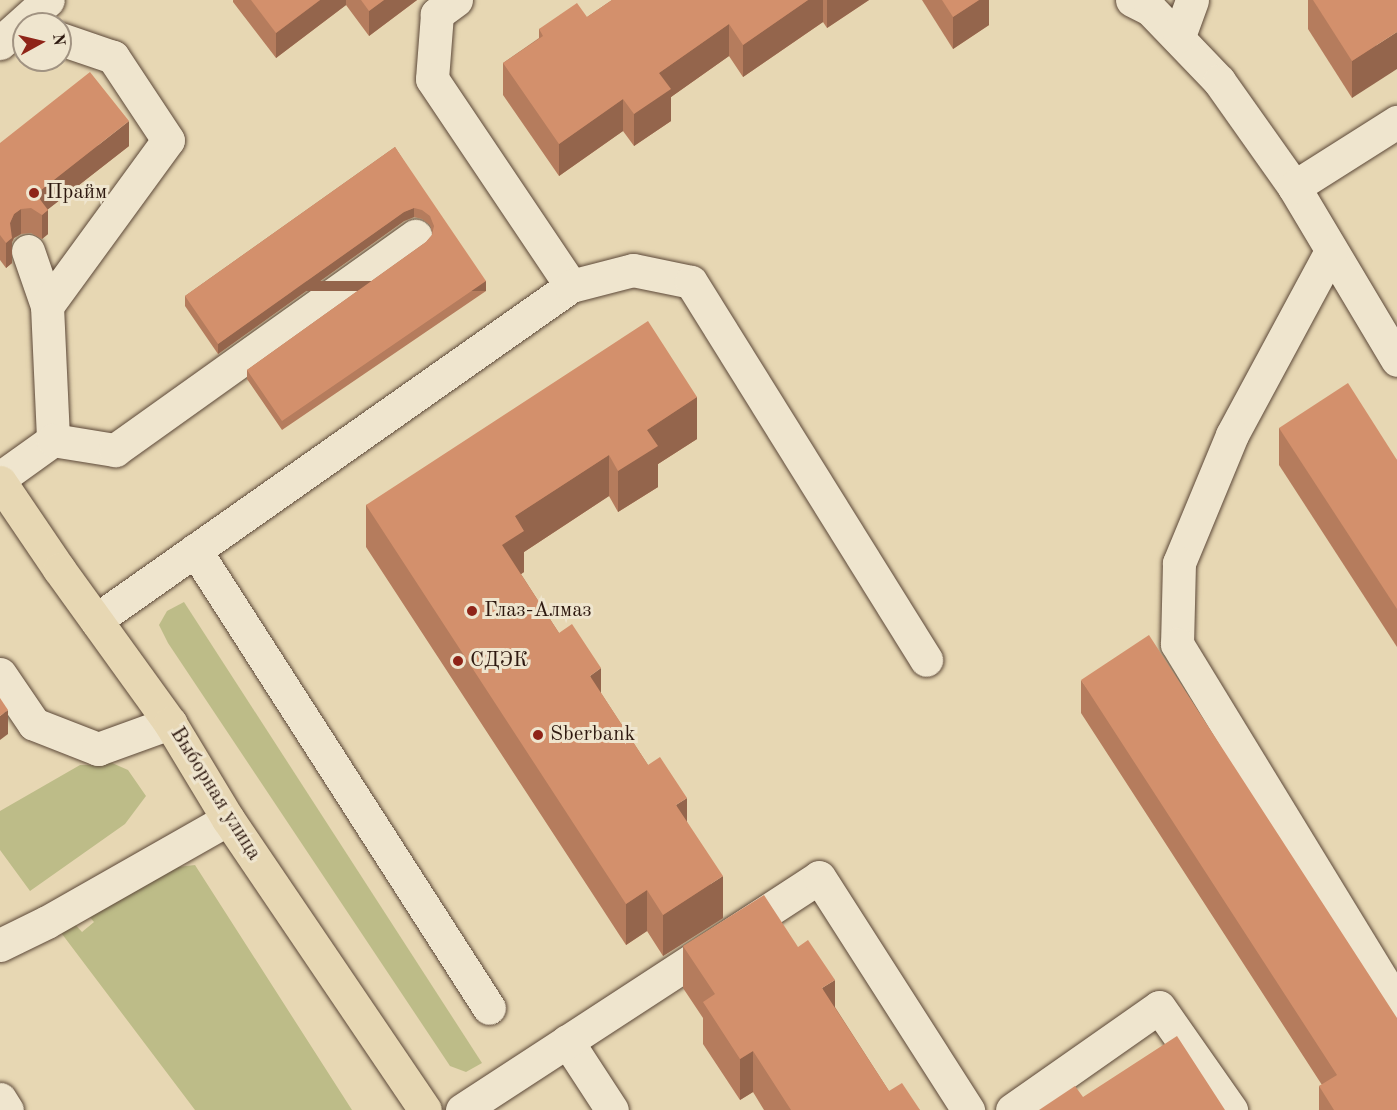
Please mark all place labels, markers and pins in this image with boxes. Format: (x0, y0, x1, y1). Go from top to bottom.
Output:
place label: Прайм (46, 180, 107, 206)
marker: Прайм (27, 186, 41, 200)
place label: Глаз-Алмаз (484, 598, 592, 624)
marker: Глаз-Алмаз (465, 604, 479, 618)
place label: СДЭК (470, 648, 528, 674)
marker: СДЭК (451, 654, 465, 668)
place label: Sberbank (550, 722, 635, 748)
marker: Sberbank (531, 728, 545, 742)

